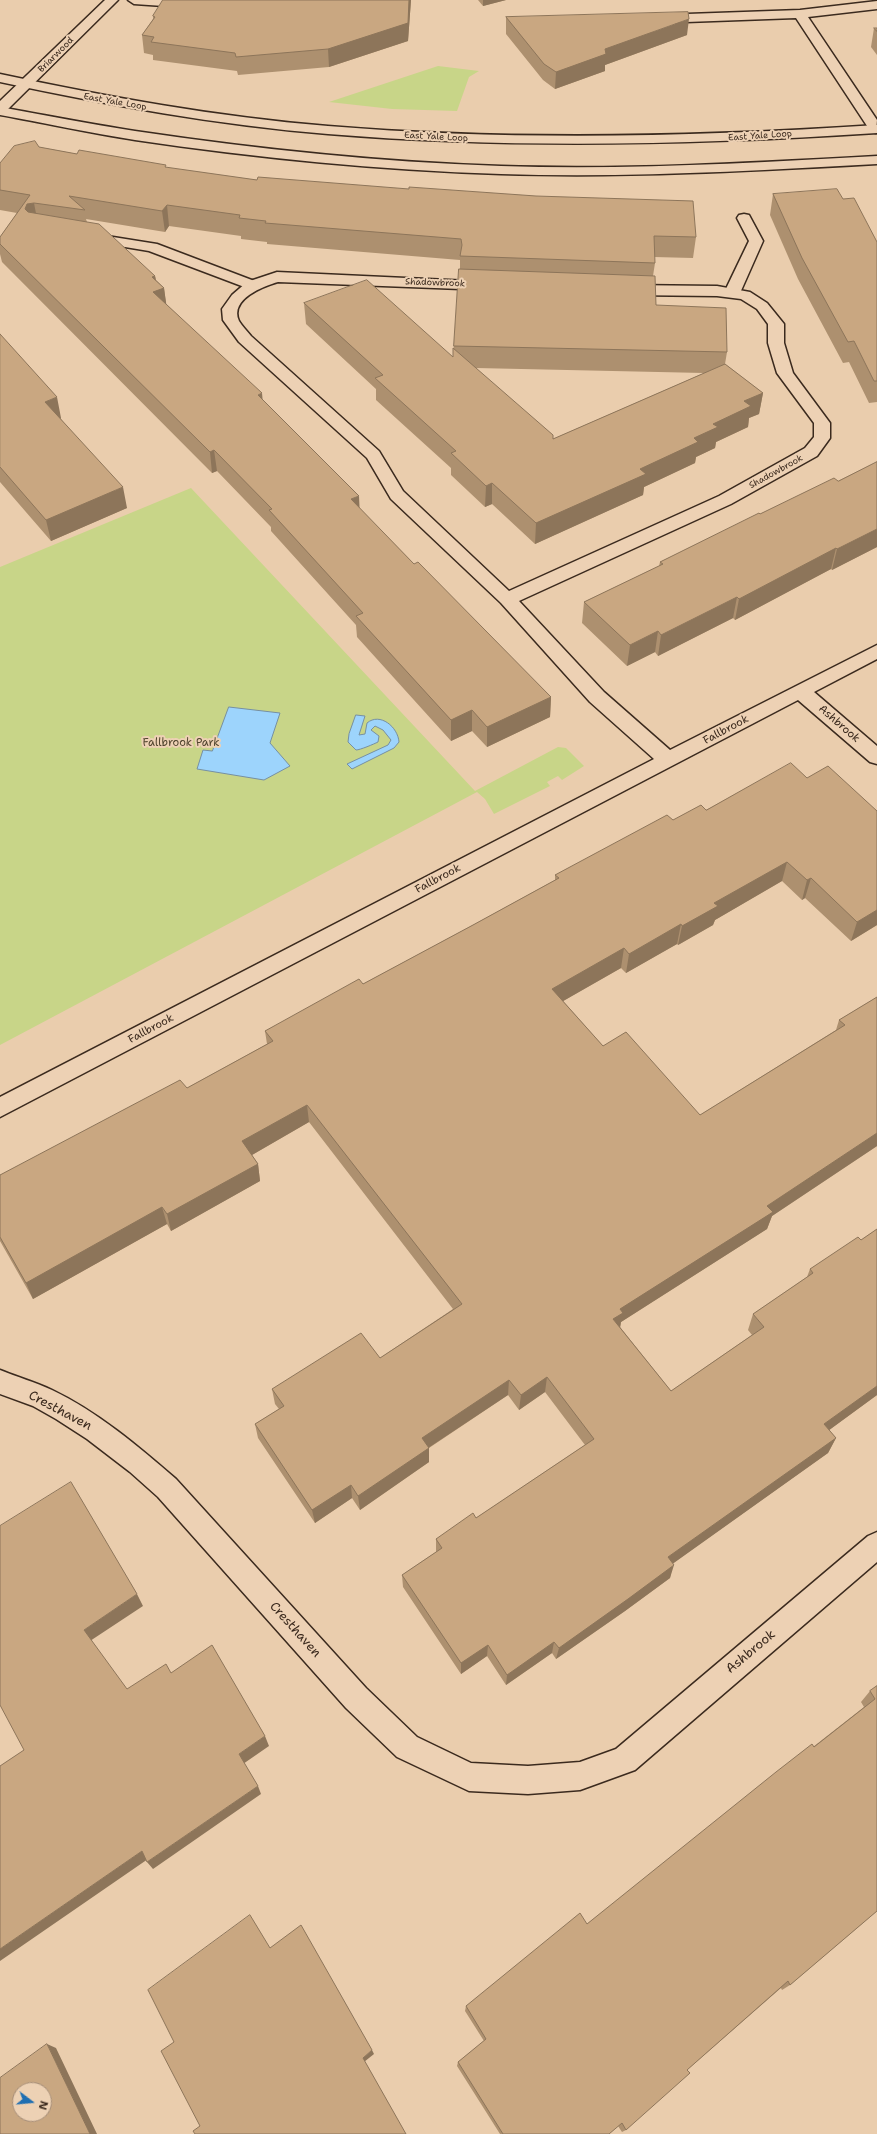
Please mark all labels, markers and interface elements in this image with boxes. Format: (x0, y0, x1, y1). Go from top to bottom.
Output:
street label: Briarwood (36, 35, 76, 75)
street label: East Yale Loop (83, 91, 147, 113)
street label: East Yale Loop (728, 128, 792, 144)
street label: East Yale Loop (404, 130, 468, 144)
street label: Shadowbrook (405, 277, 465, 289)
street label: Shadowbrook (747, 453, 805, 491)
street label: Ashbrook (816, 702, 862, 746)
street label: Fallbrook (701, 713, 751, 747)
park label: Fallbrook Park (143, 736, 219, 750)
street label: Fallbrook (413, 862, 463, 896)
street label: Fallbrook (126, 1012, 176, 1046)
street label: Cresthaven (26, 1388, 94, 1434)
street label: Cresthaven (266, 1599, 324, 1661)
street label: Ashbrook (723, 1627, 779, 1677)
north arrow (12, 2082, 52, 2122)
text: N (35, 2099, 51, 2111)

